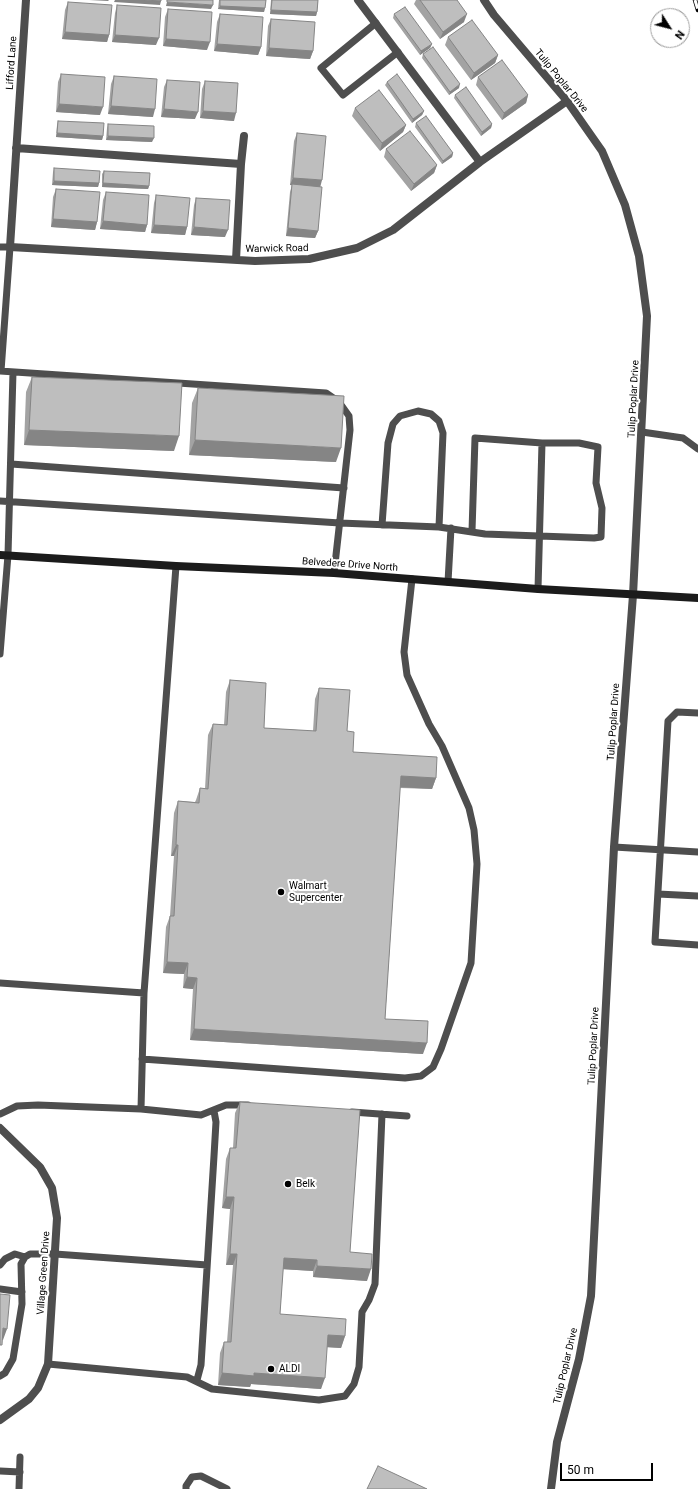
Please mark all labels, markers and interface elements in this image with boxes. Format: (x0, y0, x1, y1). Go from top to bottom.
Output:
north arrow (650, 8, 690, 48)
text: N (672, 28, 687, 42)
street label: Lifford Lane (4, 36, 20, 90)
street label: Tulip Poplar Drive (532, 47, 590, 115)
street label: Warwick Road (245, 242, 309, 256)
street label: Tulip Poplar Drive (626, 360, 642, 438)
street label: Belvedere Drive North (302, 556, 398, 574)
street label: Tulip Poplar Drive (605, 683, 623, 761)
place label: Walmart Supercenter (289, 880, 343, 904)
marker: Walmart Supercenter (276, 887, 286, 897)
street label: Tulip Poplar Drive (586, 1007, 602, 1085)
place label: Belk (296, 1178, 315, 1190)
marker: Belk (283, 1179, 293, 1189)
street label: Village Green Drive (35, 1231, 53, 1315)
street label: Tulip Poplar Drive (551, 1327, 581, 1405)
place label: ALDI (279, 1363, 300, 1375)
marker: ALDI (266, 1364, 276, 1374)
scale bar (562, 1455, 655, 1481)
text: 50 m (567, 1463, 594, 1477)

